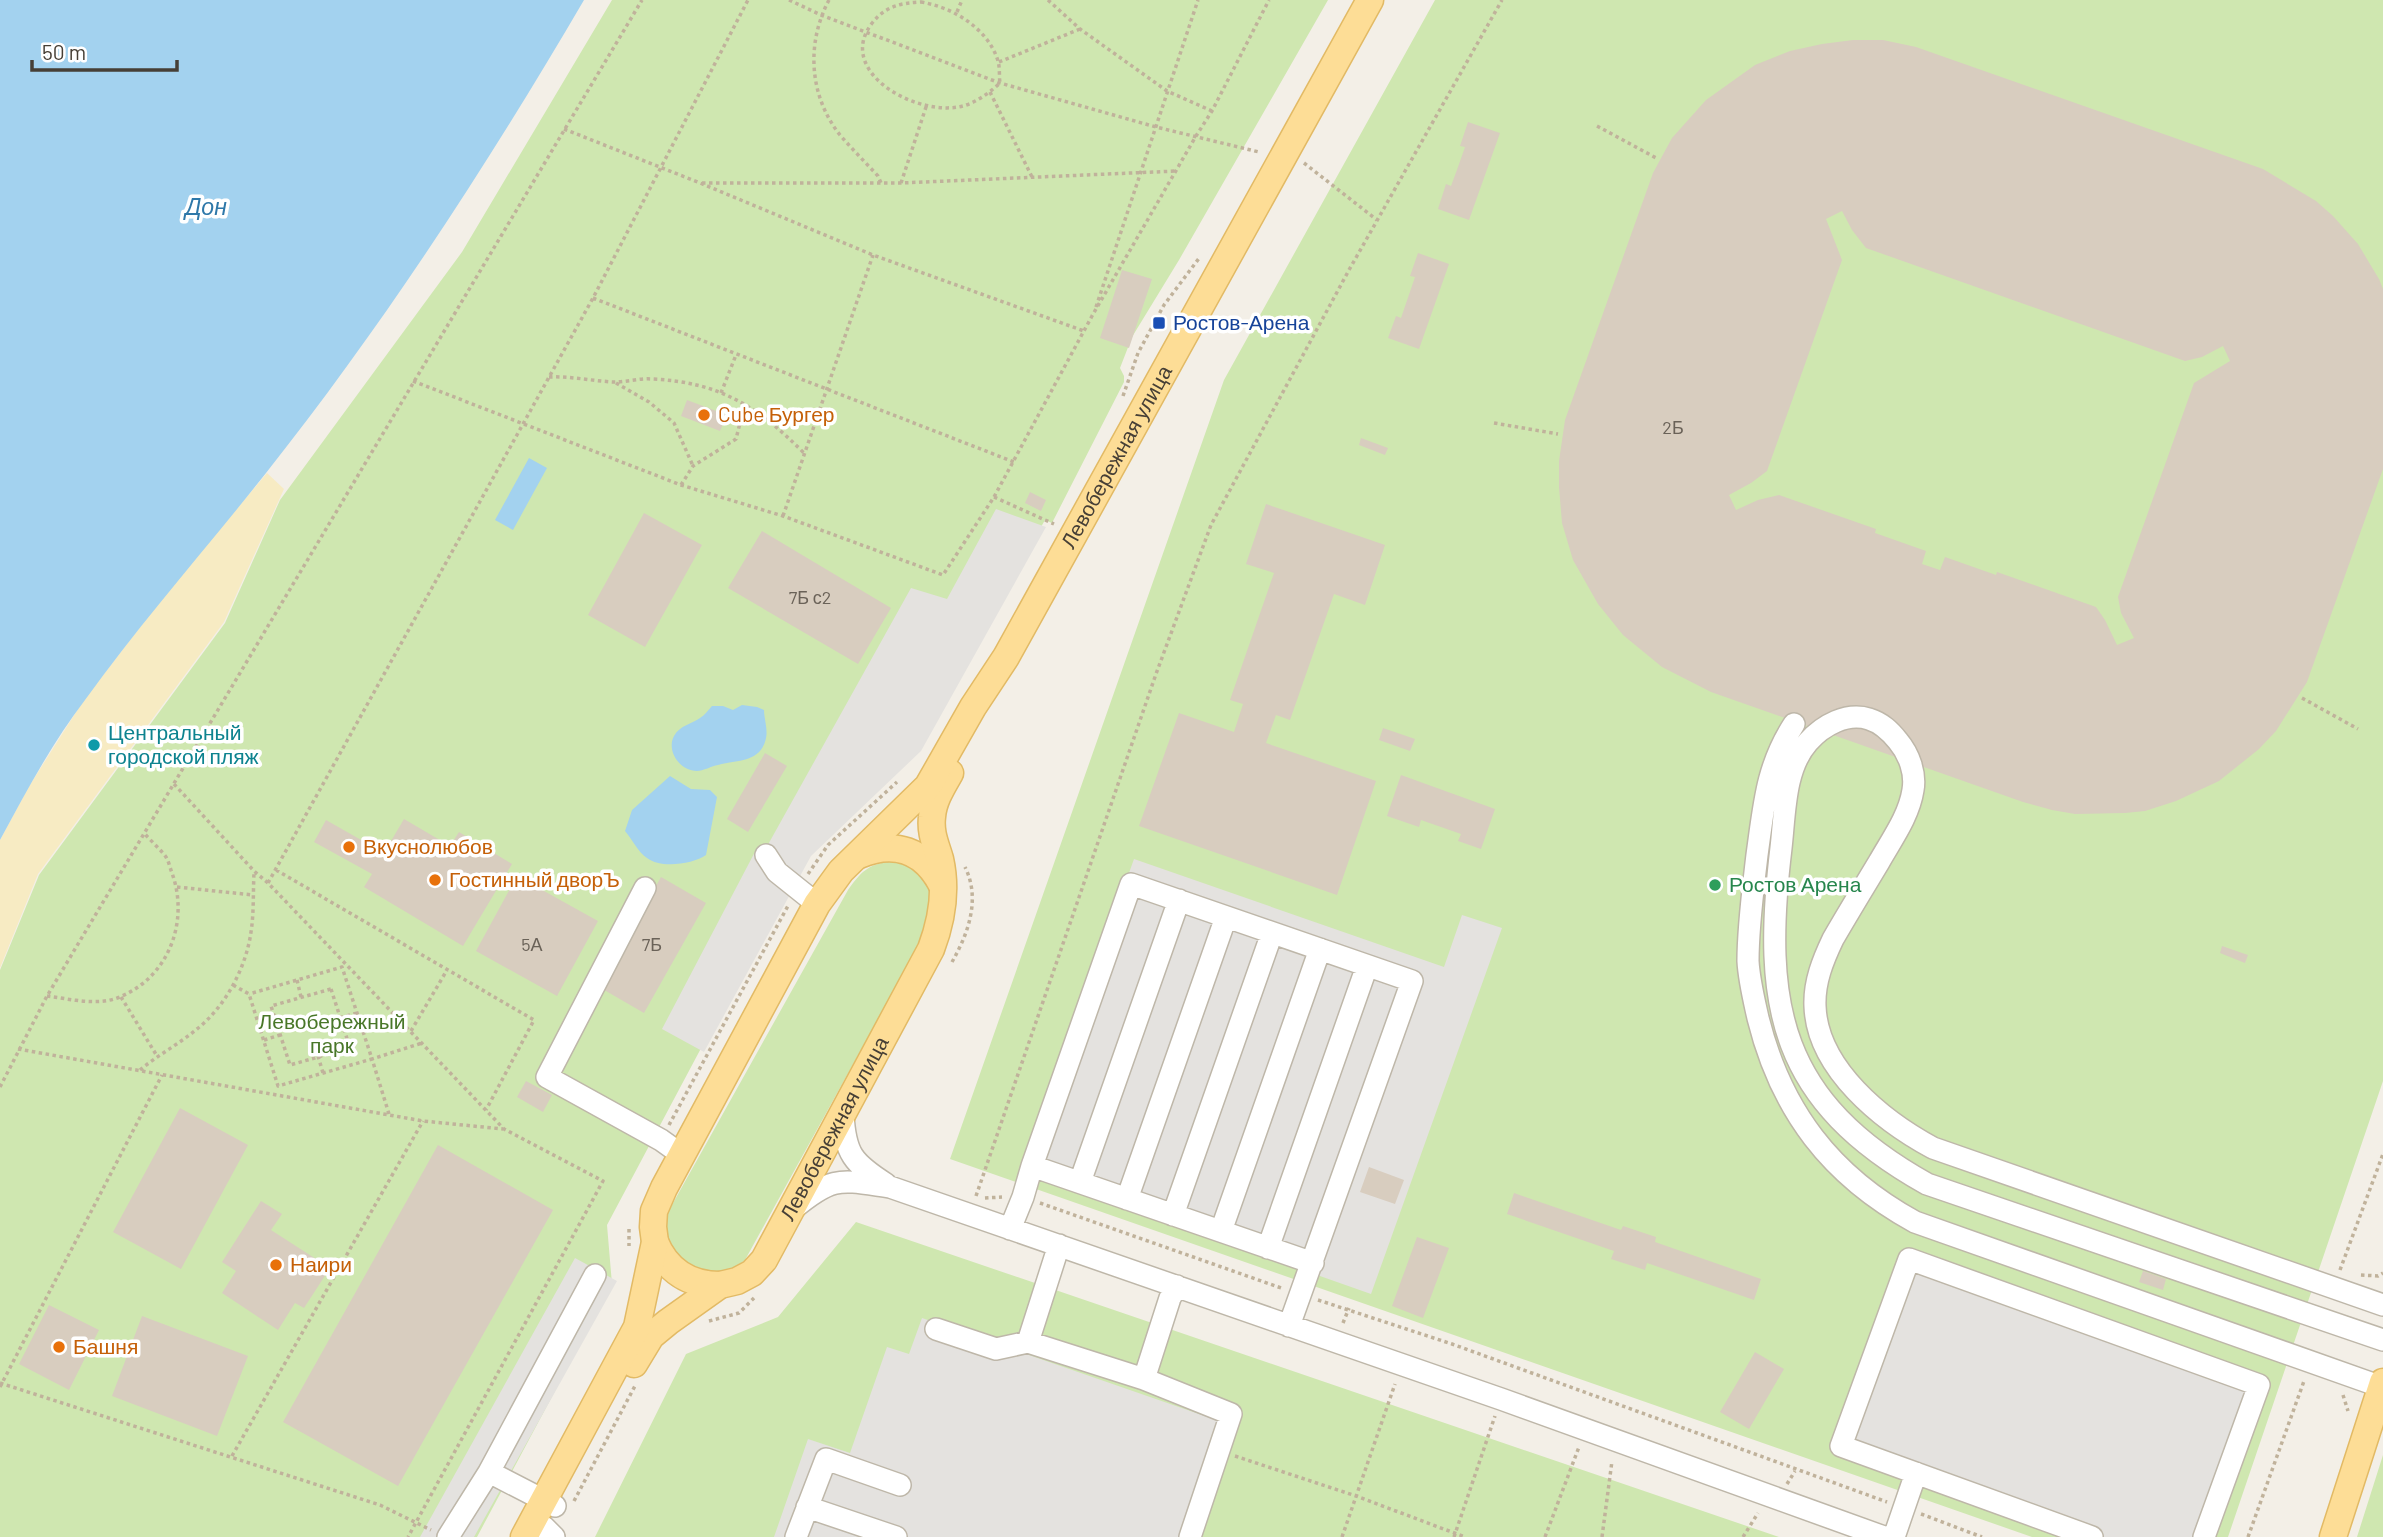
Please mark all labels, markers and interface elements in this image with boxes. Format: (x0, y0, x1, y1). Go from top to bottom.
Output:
scale bar (32, 28, 177, 72)
text: 50 m (42, 39, 86, 64)
water label: Дон (182, 192, 227, 220)
place label: Ростов-Арена (1173, 309, 1310, 334)
marker: Ростов-Арена (1151, 315, 1167, 331)
street label: Левобережная улица (1055, 360, 1176, 552)
place label: Cube Бургер (718, 401, 835, 426)
marker: Cube Бургер (696, 407, 712, 423)
house number: 2Б (1662, 416, 1684, 438)
house number: 7Б с2 (789, 586, 831, 608)
place label: Центральный городской пляж (108, 719, 259, 768)
marker: Центральный городской пляж (86, 737, 102, 753)
place label: Вкуснолюбов (363, 833, 493, 858)
marker: Вкуснолюбов (341, 839, 357, 855)
place label: Гостинный дворЪ (449, 866, 620, 891)
place label: Ростов Арена (1729, 871, 1862, 896)
marker: Гостинный дворЪ (427, 872, 443, 888)
marker: Ростов Арена (1707, 877, 1723, 893)
house number: 5А (521, 933, 543, 955)
house number: 7Б (642, 933, 662, 955)
park label: Левобережный парк (258, 1008, 406, 1057)
street label: Левобережная улица (774, 1031, 893, 1224)
place label: Наири (290, 1251, 352, 1276)
marker: Наири (268, 1257, 284, 1273)
place label: Башня (73, 1333, 138, 1358)
marker: Башня (51, 1339, 67, 1355)

